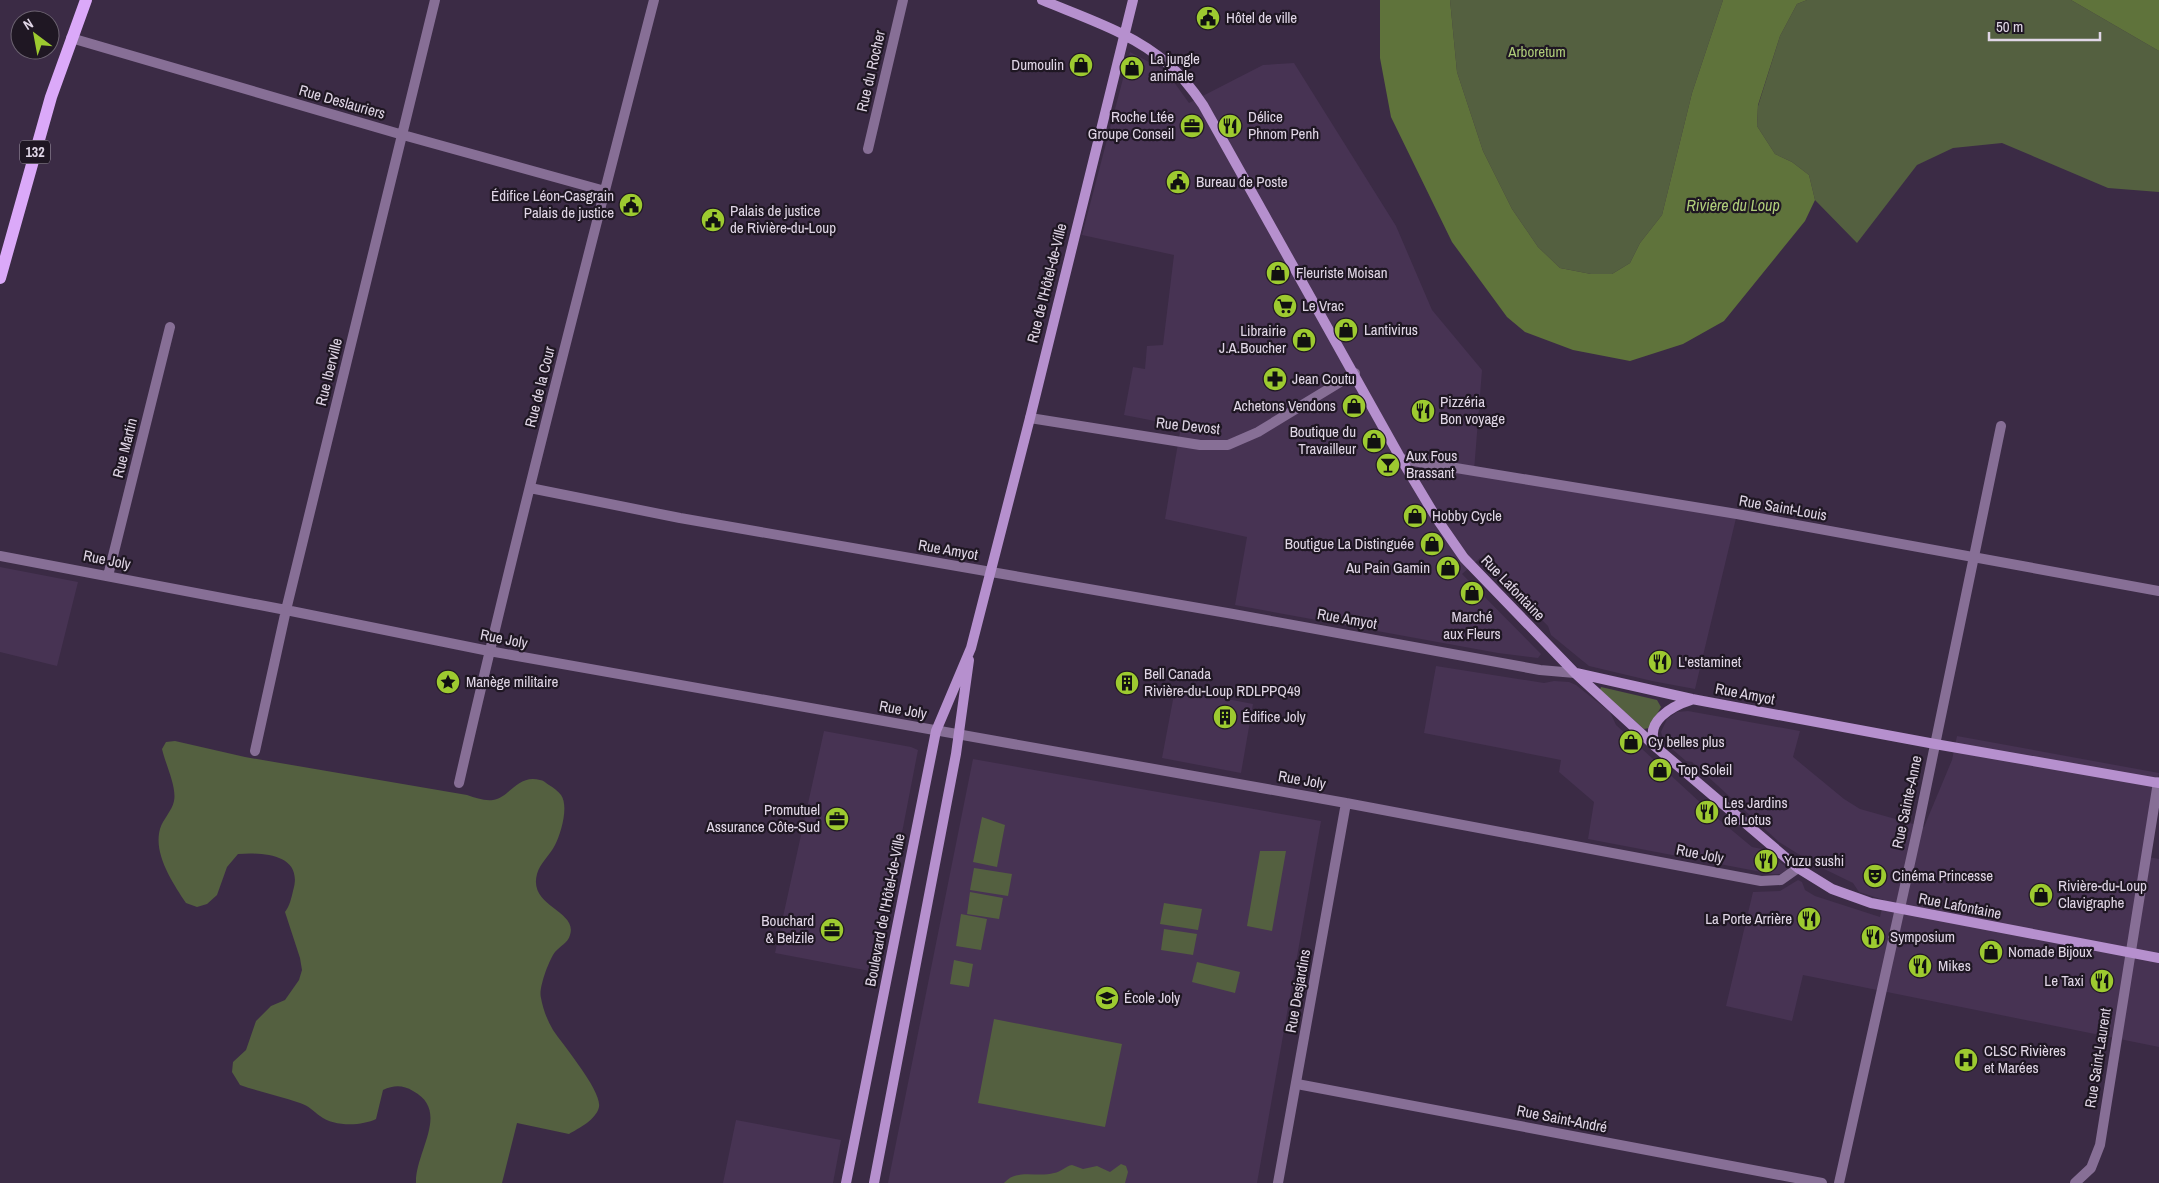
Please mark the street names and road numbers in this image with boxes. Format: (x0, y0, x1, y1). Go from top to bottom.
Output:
street label: Rue du Rocher (851, 28, 890, 114)
street label: Rue Deslauriers (297, 79, 388, 124)
road number: 132 (20, 140, 50, 163)
street label: Rue de l'Hôtel-de-Ville (1022, 221, 1072, 345)
street label: Rue Iberville (310, 336, 347, 408)
street label: Rue de la Cour (519, 344, 560, 430)
street label: Rue Devost (1155, 412, 1222, 439)
street label: Rue Martin (107, 416, 142, 480)
street label: Rue Saint-Louis (1737, 489, 1829, 526)
street label: Rue Amyot (917, 534, 980, 565)
street label: Rue Joly (82, 545, 133, 575)
street label: Rue Lafontaine (1477, 550, 1550, 625)
street label: Rue Amyot (1316, 603, 1379, 634)
street label: Rue Joly (479, 624, 530, 654)
street label: Rue Amyot (1714, 677, 1777, 710)
street label: Rue Joly (878, 695, 929, 724)
street label: Rue Sainte-Anne (1886, 753, 1927, 850)
street label: Rue Joly (1277, 765, 1328, 794)
street label: Boulevard de l'Hôtel-de-Ville (859, 832, 910, 988)
street label: Rue Joly (1675, 839, 1726, 869)
street label: Rue Lafontaine (1917, 887, 2004, 924)
street label: Rue Desjardins (1280, 947, 1315, 1034)
street label: Rue Saint-Laurent (2079, 1006, 2116, 1109)
street label: Rue Saint-André (1515, 1099, 1609, 1138)

